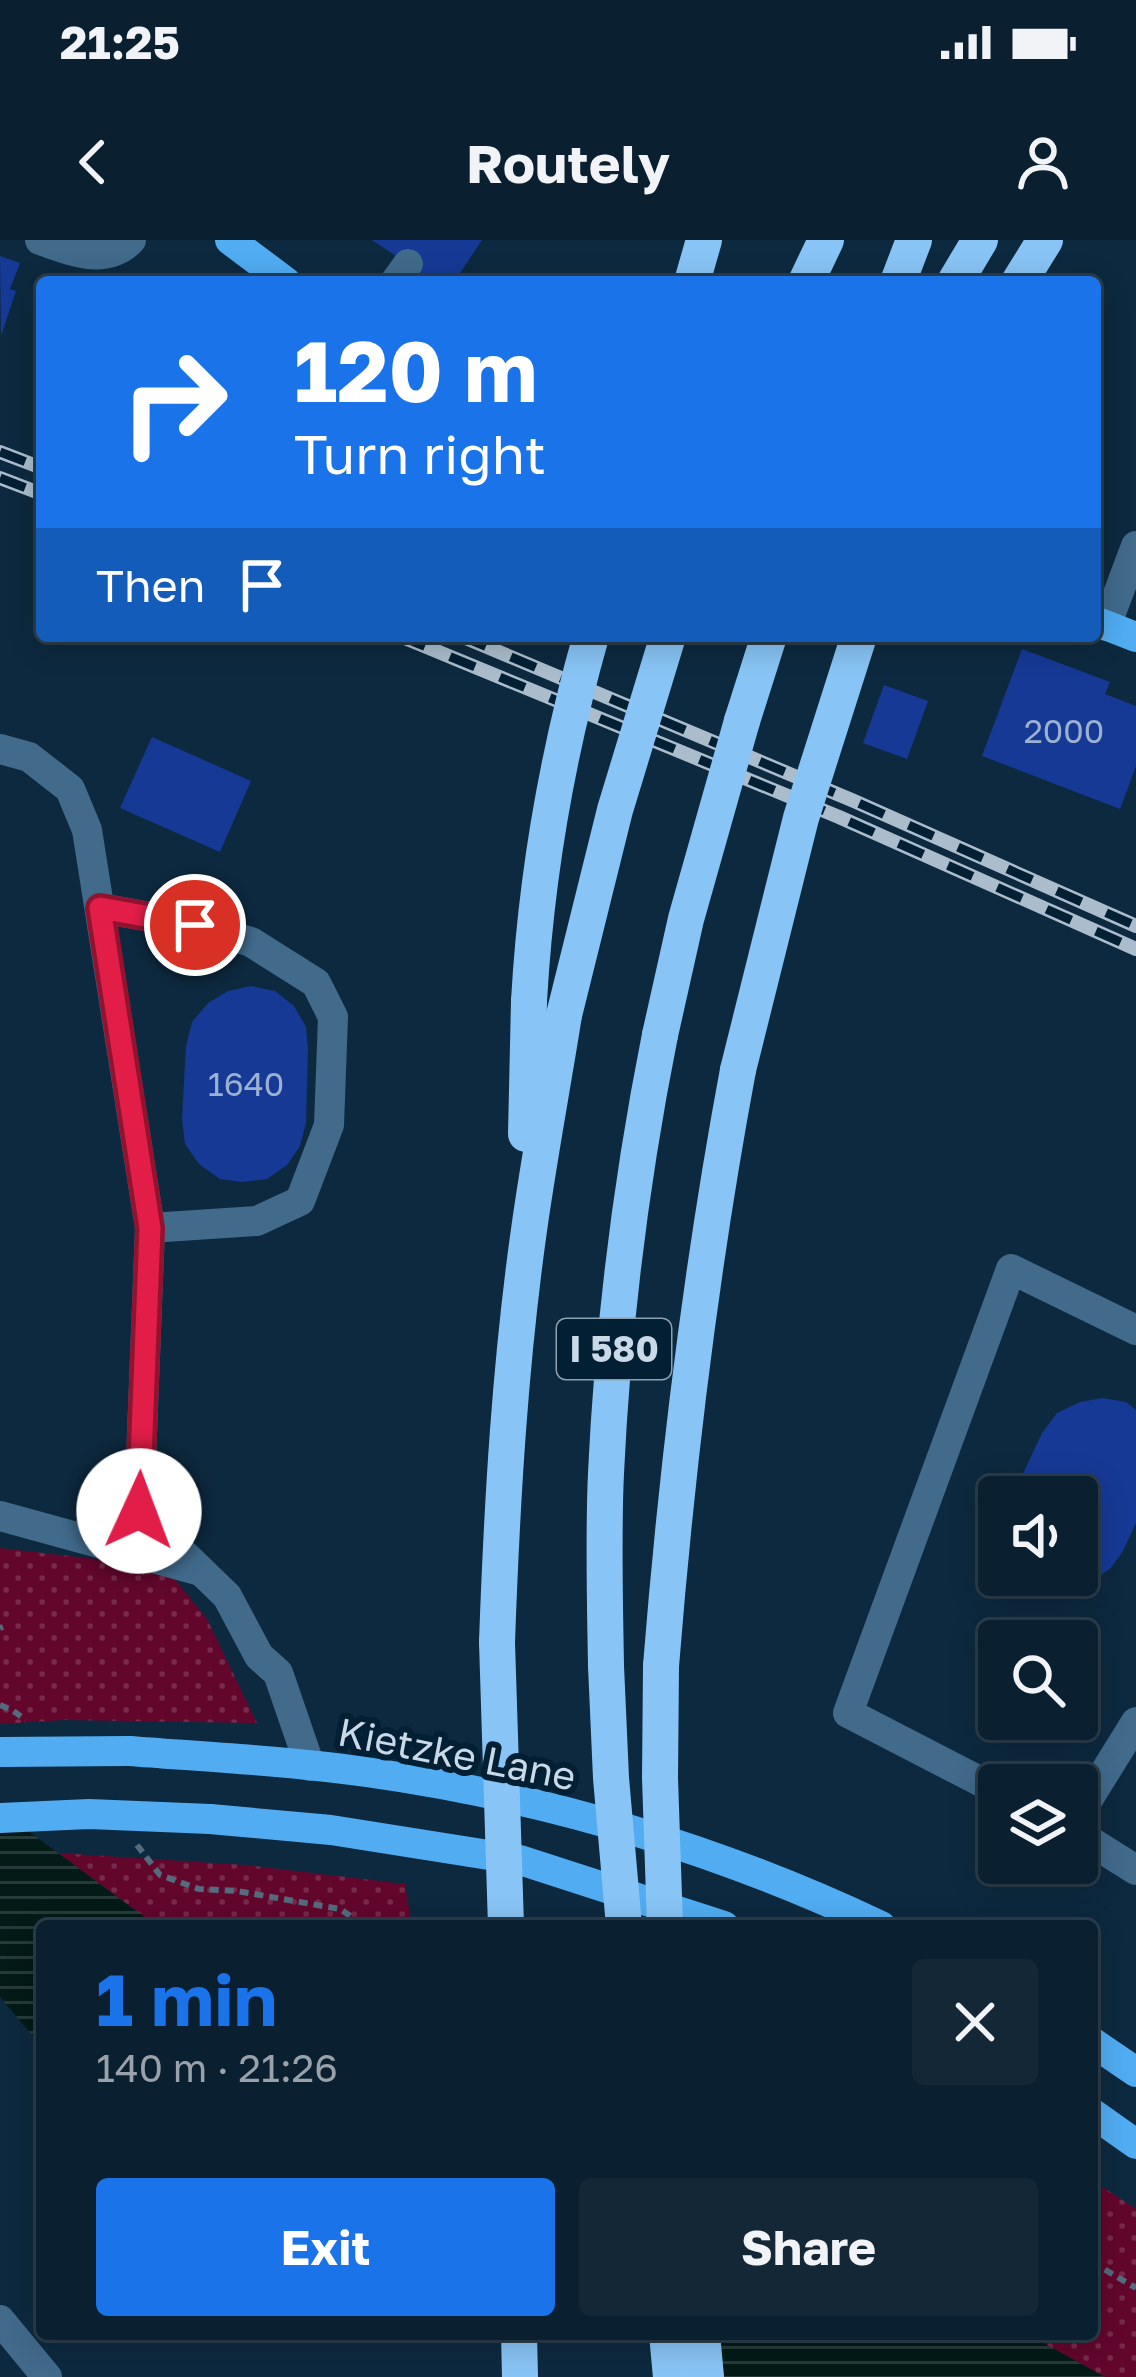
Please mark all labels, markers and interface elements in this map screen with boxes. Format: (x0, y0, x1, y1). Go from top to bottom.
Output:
text: 21:25 (60, 15, 180, 69)
icon: back (60, 129, 126, 195)
icon: person (1010, 129, 1076, 195)
text: Routely (466, 130, 670, 195)
text: 120 m (294, 320, 538, 420)
icon: right (96, 324, 252, 480)
text: Turn right (294, 421, 546, 486)
icon: arrive (229, 552, 295, 618)
text: Then (96, 558, 205, 612)
house number: 2000 (1024, 711, 1104, 750)
pin (144, 874, 246, 976)
icon: arrive (162, 892, 228, 958)
house number: 1640 (208, 1064, 284, 1103)
road number: I 580 (557, 1319, 671, 1379)
position arrow (76, 1448, 202, 1574)
map controls (978, 1476, 1098, 1884)
button: sound (978, 1476, 1098, 1596)
button: search (978, 1620, 1098, 1740)
street label: Kietzke Lane (334, 1707, 580, 1800)
button: layers (978, 1764, 1098, 1884)
text: 1 min (96, 1955, 277, 2042)
button: close (912, 1959, 1038, 2085)
text: 140 m · 21:26 (96, 2044, 338, 2091)
button: Exit (96, 2178, 555, 2316)
button: Share (579, 2178, 1038, 2316)

